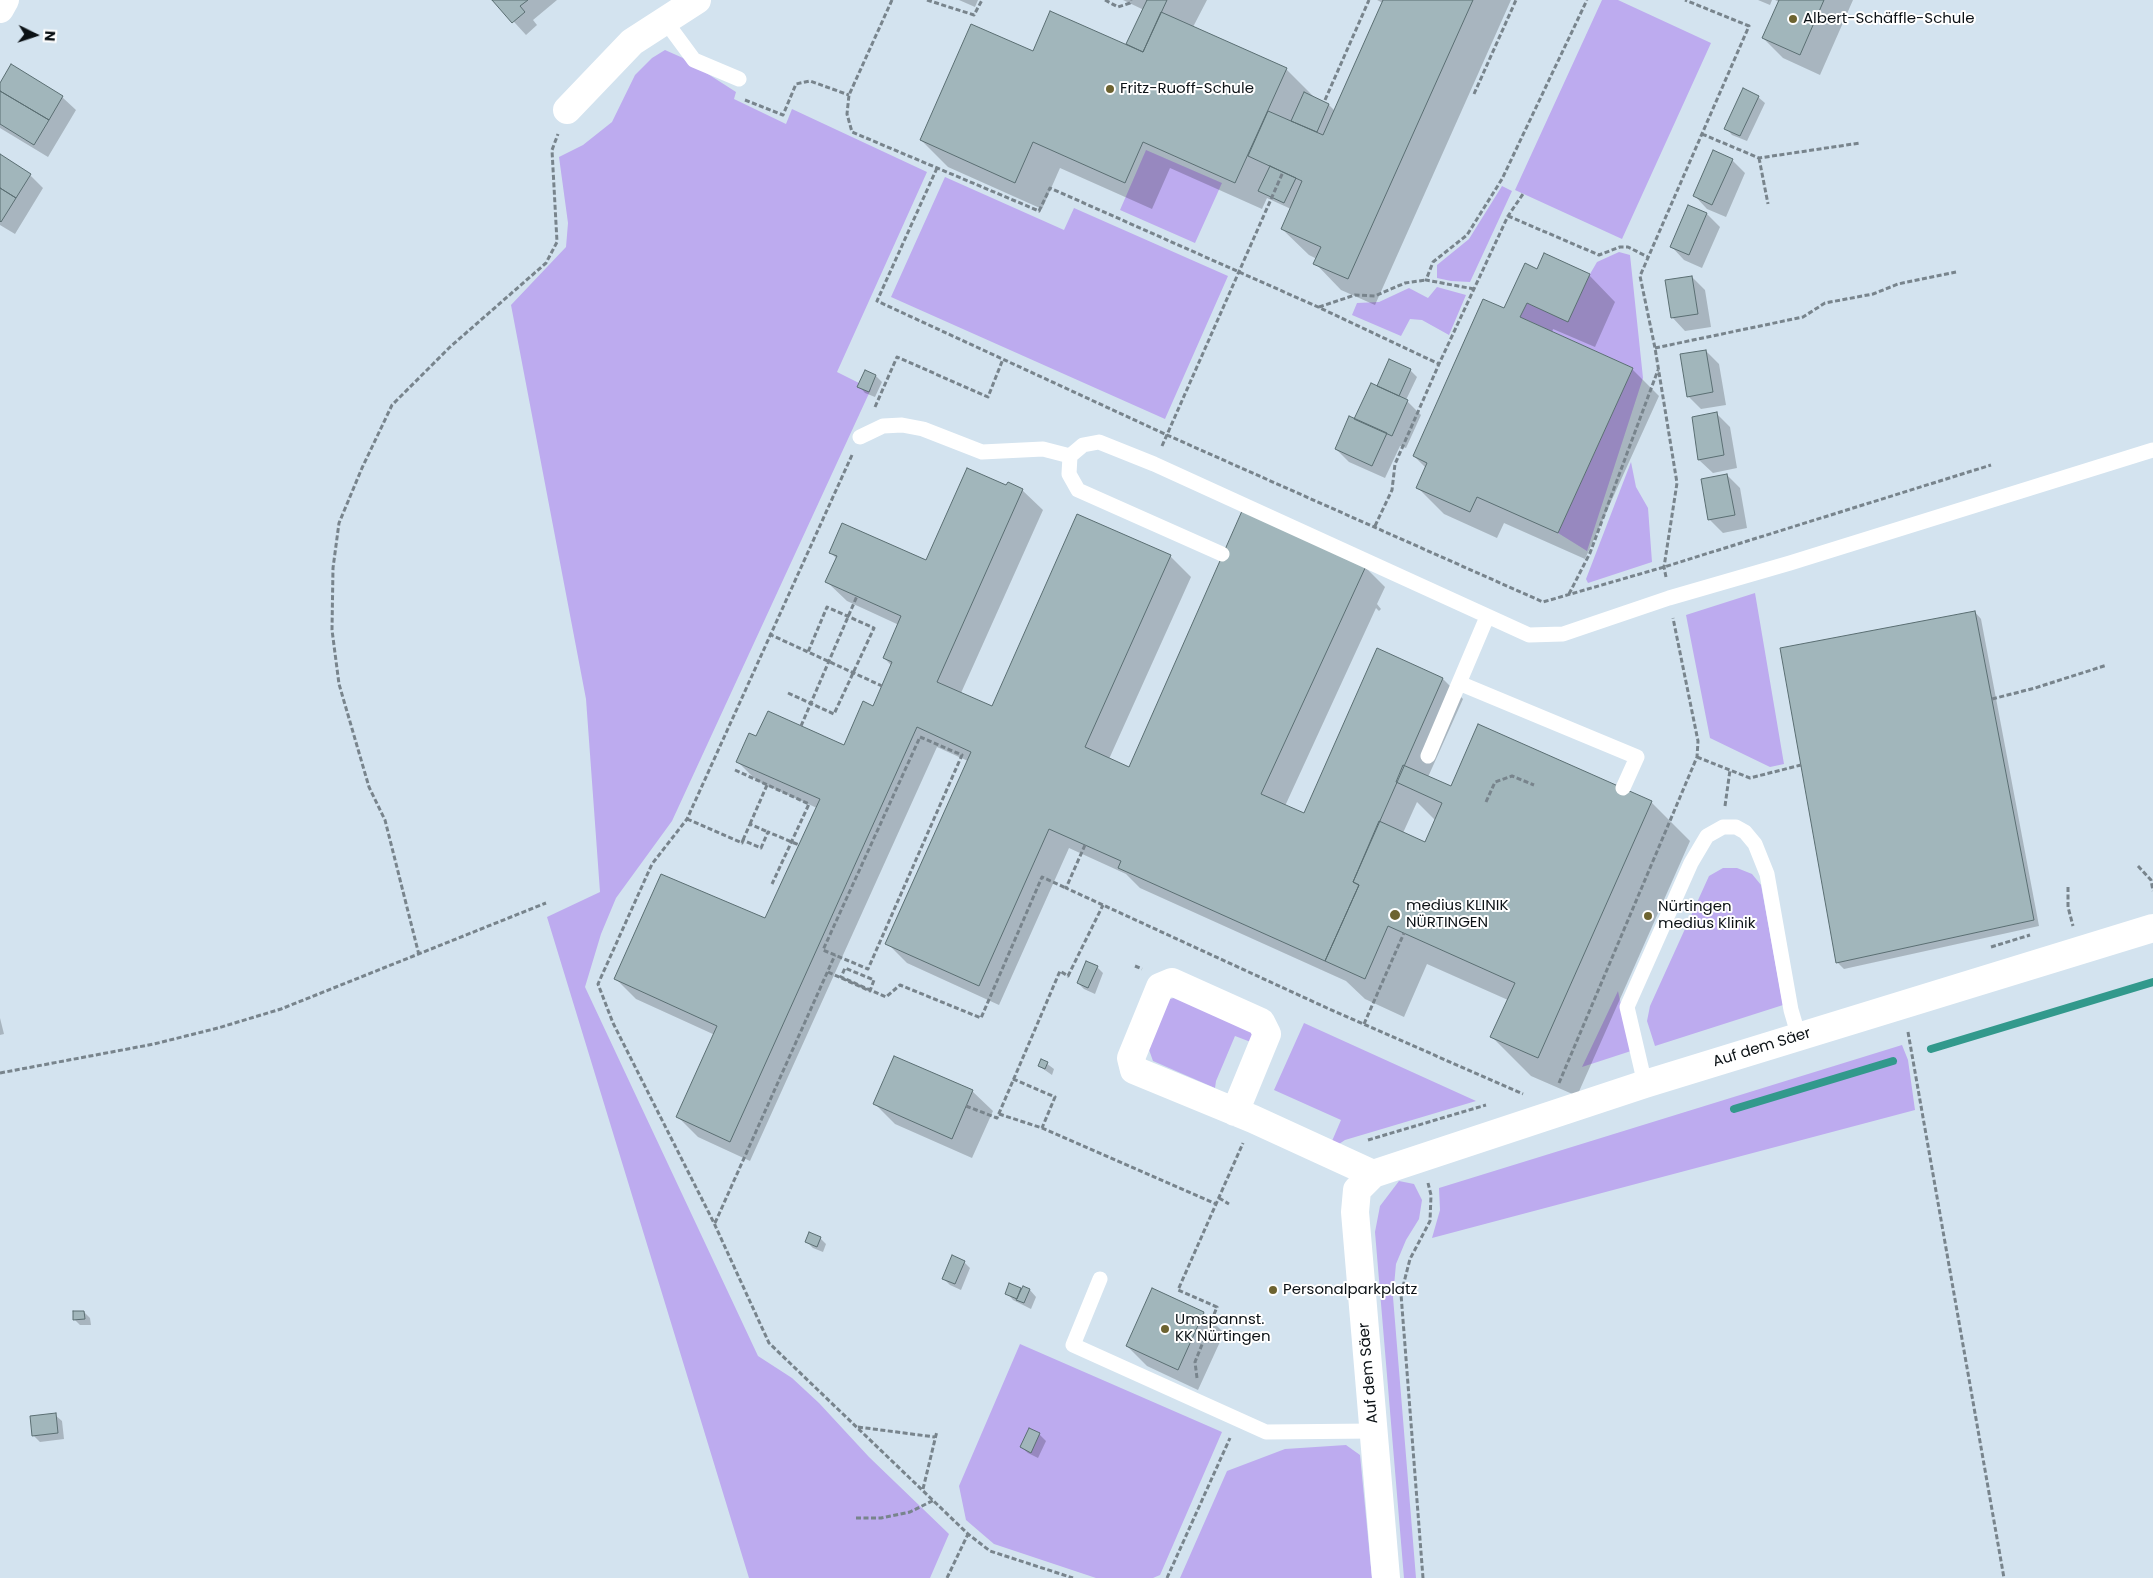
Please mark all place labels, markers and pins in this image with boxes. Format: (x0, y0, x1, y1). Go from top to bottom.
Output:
place label: Albert-Schäffle-Schule (1803, 10, 1974, 28)
marker: Albert-Schäffle-Schule (1787, 13, 1799, 25)
place label: Fritz-Ruoff-Schule (1120, 80, 1254, 98)
marker: Fritz-Ruoff-Schule (1104, 83, 1116, 95)
place label: medius KLINIK NÜRTINGEN (1406, 897, 1508, 932)
place label: Nürtingen medius Klinik (1658, 898, 1755, 933)
marker: medius KLINIK NÜRTINGEN (1388, 908, 1402, 922)
marker: Nürtingen medius Klinik (1642, 910, 1654, 922)
place label: Personalparkplatz (1283, 1281, 1417, 1299)
marker: Personalparkplatz (1267, 1284, 1279, 1296)
place label: Umspannst. KK Nürtingen (1175, 1311, 1271, 1346)
marker: Umspannst. KK Nürtingen (1159, 1323, 1171, 1335)

